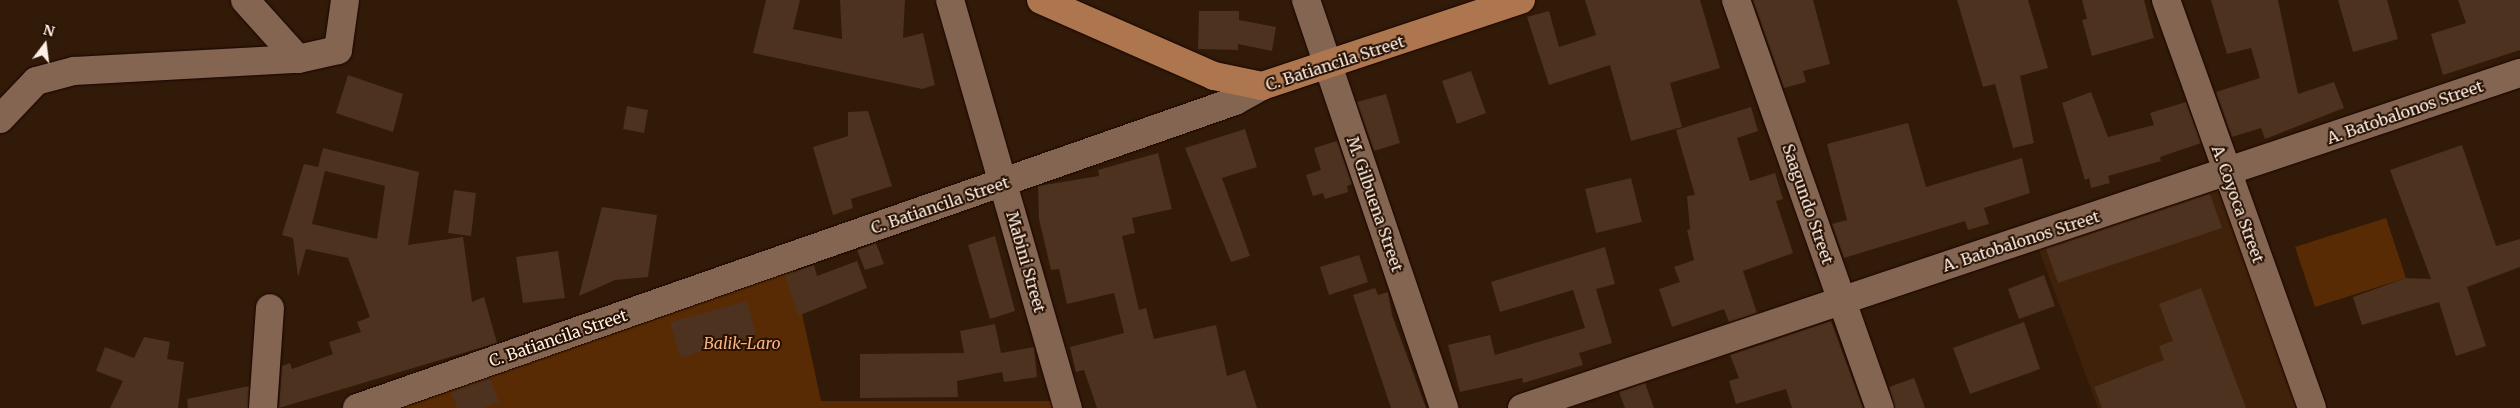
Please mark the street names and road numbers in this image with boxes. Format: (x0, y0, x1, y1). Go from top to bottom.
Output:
street label: C. Batiancila Street (1263, 31, 1407, 95)
street label: A. Batobalonos Street (2324, 76, 2486, 148)
street label: M. Gilbuena Street (1343, 134, 1407, 274)
street label: Saagundo Street (1778, 141, 1838, 267)
street label: A. Coyoca Street (2208, 143, 2268, 265)
street label: C. Batiancila Street (868, 172, 1012, 238)
street label: A. Batobalonos Street (1940, 207, 2102, 275)
street label: Mabini Street (1002, 209, 1050, 315)
street label: C. Batiancila Street (486, 305, 630, 371)

